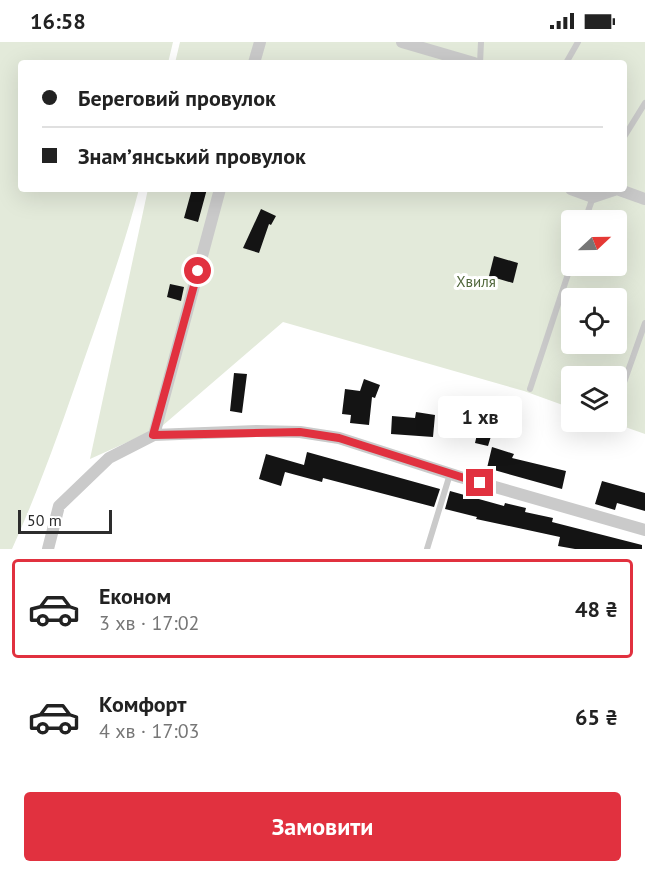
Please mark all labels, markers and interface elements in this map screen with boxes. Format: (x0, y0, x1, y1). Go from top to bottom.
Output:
text: 16:58 (30, 7, 86, 35)
text: Береговий провулок (78, 84, 276, 112)
text: Знамʼянський провулок (78, 142, 306, 170)
north arrow (561, 210, 627, 276)
map controls (561, 210, 627, 432)
route start (184, 257, 211, 284)
park label: Хвиля (456, 272, 496, 291)
button: locate (561, 288, 627, 354)
button: layers (561, 366, 627, 432)
callout: 1 хв (438, 396, 522, 438)
text: 1 хв (462, 404, 499, 430)
route end (466, 469, 493, 496)
scale bar (18, 507, 112, 534)
text: 50 m (27, 510, 62, 530)
icon: car (27, 582, 81, 636)
text: Економ (99, 582, 171, 610)
text: 48 ₴ (575, 595, 618, 623)
text: 3 хв · 17:02 (99, 610, 200, 636)
icon: car (27, 690, 81, 744)
text: Комфорт (99, 690, 187, 718)
text: 65 ₴ (575, 703, 618, 731)
text: 4 хв · 17:03 (99, 718, 200, 744)
button: Замовити (24, 792, 621, 861)

